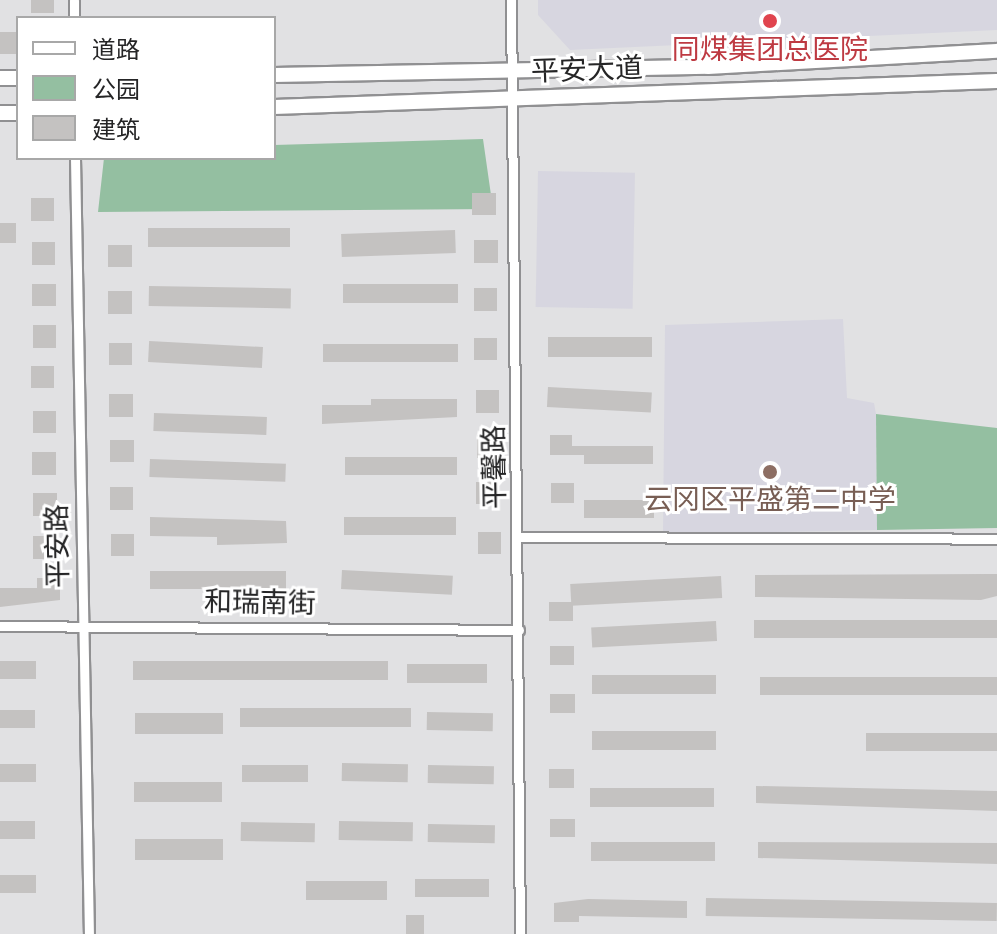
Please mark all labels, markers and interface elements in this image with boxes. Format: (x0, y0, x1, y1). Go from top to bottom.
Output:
marker: 同煤集团总医院 (759, 10, 781, 32)
legend (16, 16, 276, 160)
place label: 同煤集团总医院 (672, 35, 868, 69)
text: 道路 (92, 37, 140, 67)
street label: 平安大道 (530, 53, 644, 91)
text: 公园 (92, 77, 140, 107)
text: 建筑 (92, 117, 140, 147)
street label: 平馨路 (479, 425, 515, 509)
marker: 云冈区平盛第二中学 (761, 463, 779, 481)
place label: 云冈区平盛第二中学 (644, 485, 896, 519)
street label: 平安路 (42, 504, 78, 588)
street label: 和瑞南街 (204, 587, 316, 623)

